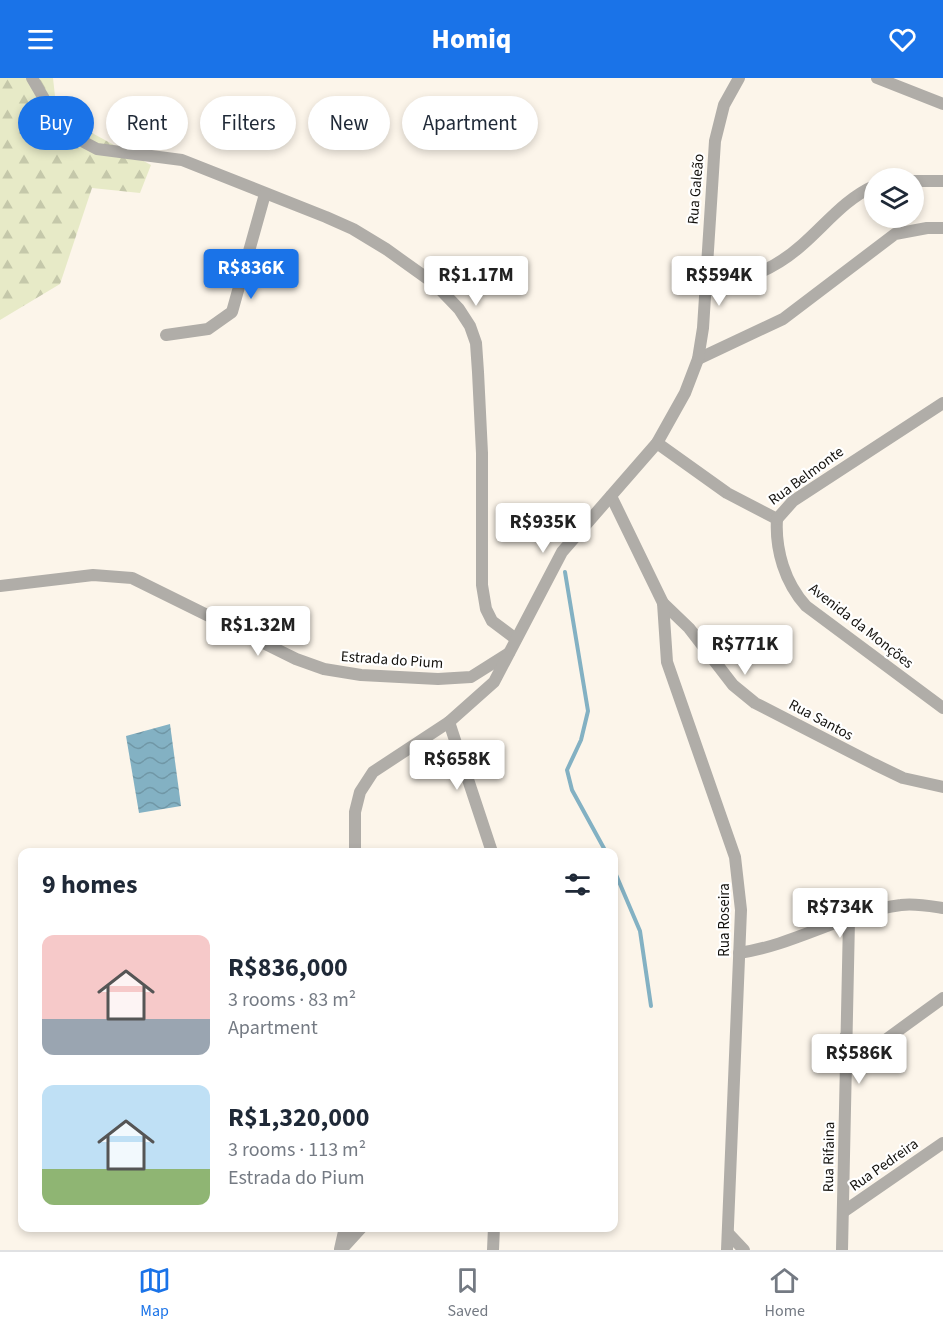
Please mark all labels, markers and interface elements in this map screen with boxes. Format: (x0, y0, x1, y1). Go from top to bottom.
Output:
text: Homiq (432, 20, 511, 59)
icon: menu (24, 23, 57, 56)
icon: heart (886, 23, 919, 56)
chip: Buy (18, 96, 94, 150)
chip: Rent (106, 96, 188, 150)
chip: Filters (200, 96, 296, 150)
chip: New (308, 96, 390, 150)
chip: Apartment (402, 96, 538, 150)
street label: Rua Galeão (682, 153, 710, 225)
map controls (864, 168, 924, 228)
button: layers (864, 168, 924, 228)
pin: R$836K (202, 249, 300, 300)
text: R$836K (218, 254, 284, 282)
pin: R$1.17M (421, 256, 531, 307)
pin: R$594K (670, 256, 768, 307)
text: R$1.17M (438, 261, 514, 289)
text: R$594K (686, 261, 752, 289)
street label: Rua Belmonte (764, 442, 848, 510)
pin: R$935K (494, 503, 592, 554)
text: R$935K (510, 508, 576, 536)
street label: Avenida da Monções (804, 578, 918, 674)
pin: R$1.32M (203, 606, 313, 657)
text: R$1.32M (220, 611, 296, 639)
pin: R$771K (696, 625, 794, 676)
text: R$771K (712, 630, 778, 658)
street label: Estrada do Pium (340, 646, 444, 674)
street label: Rua Santos (785, 694, 857, 746)
pin: R$658K (408, 740, 506, 791)
text: R$658K (424, 745, 490, 773)
text: 9 homes (42, 866, 137, 903)
icon: filters (561, 868, 594, 901)
street label: Rua Roseira (714, 883, 735, 957)
pin: R$734K (791, 888, 889, 939)
text: R$734K (807, 893, 873, 921)
text: R$836,000 (228, 949, 348, 986)
icon: home (90, 959, 162, 1031)
text: 3 rooms · 83 m² (228, 986, 356, 1014)
text: Apartment (228, 1014, 318, 1042)
pin: R$586K (810, 1034, 908, 1085)
text: R$586K (826, 1039, 892, 1067)
text: R$1,320,000 (228, 1099, 369, 1136)
icon: home (90, 1109, 162, 1181)
street label: Rua Rifaina (818, 1122, 840, 1192)
street label: Rua Pedreira (845, 1134, 923, 1196)
text: 3 rooms · 113 m² (228, 1136, 366, 1164)
text: Estrada do Pium (228, 1164, 365, 1192)
tab: Map (138, 1264, 171, 1322)
tab: Saved (447, 1264, 488, 1322)
tab: Home (765, 1264, 805, 1322)

